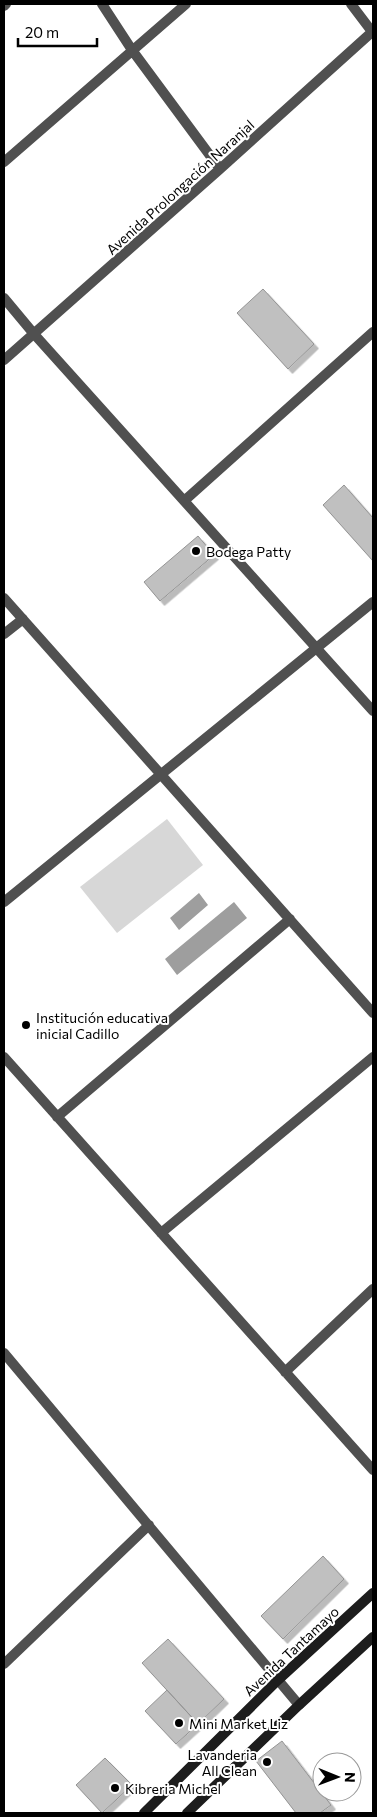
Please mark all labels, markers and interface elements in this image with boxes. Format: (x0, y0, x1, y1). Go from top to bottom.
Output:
scale bar (18, 15, 96, 47)
text: 20 m (25, 23, 59, 41)
street label: Avenida Prolongación Naranjal (103, 116, 257, 258)
place label: Bodega Patty (206, 543, 291, 560)
marker: Bodega Patty (190, 545, 202, 557)
place label: Institución educativa inicial Cadillo (36, 1009, 168, 1042)
marker: Institución educativa inicial Cadillo (20, 1019, 32, 1031)
street label: Avenida Tantamayo (240, 1602, 342, 1700)
place label: Mini Market Liz (189, 1715, 288, 1732)
marker: Mini Market Liz (173, 1717, 185, 1729)
place label: Lavanderia All Clean (187, 1746, 257, 1779)
north arrow (312, 1752, 362, 1802)
marker: Lavanderia All Clean (261, 1756, 273, 1768)
text: N (342, 1772, 359, 1783)
place label: Kibreria Michel (125, 1780, 221, 1797)
marker: Kibreria Michel (109, 1782, 121, 1794)

